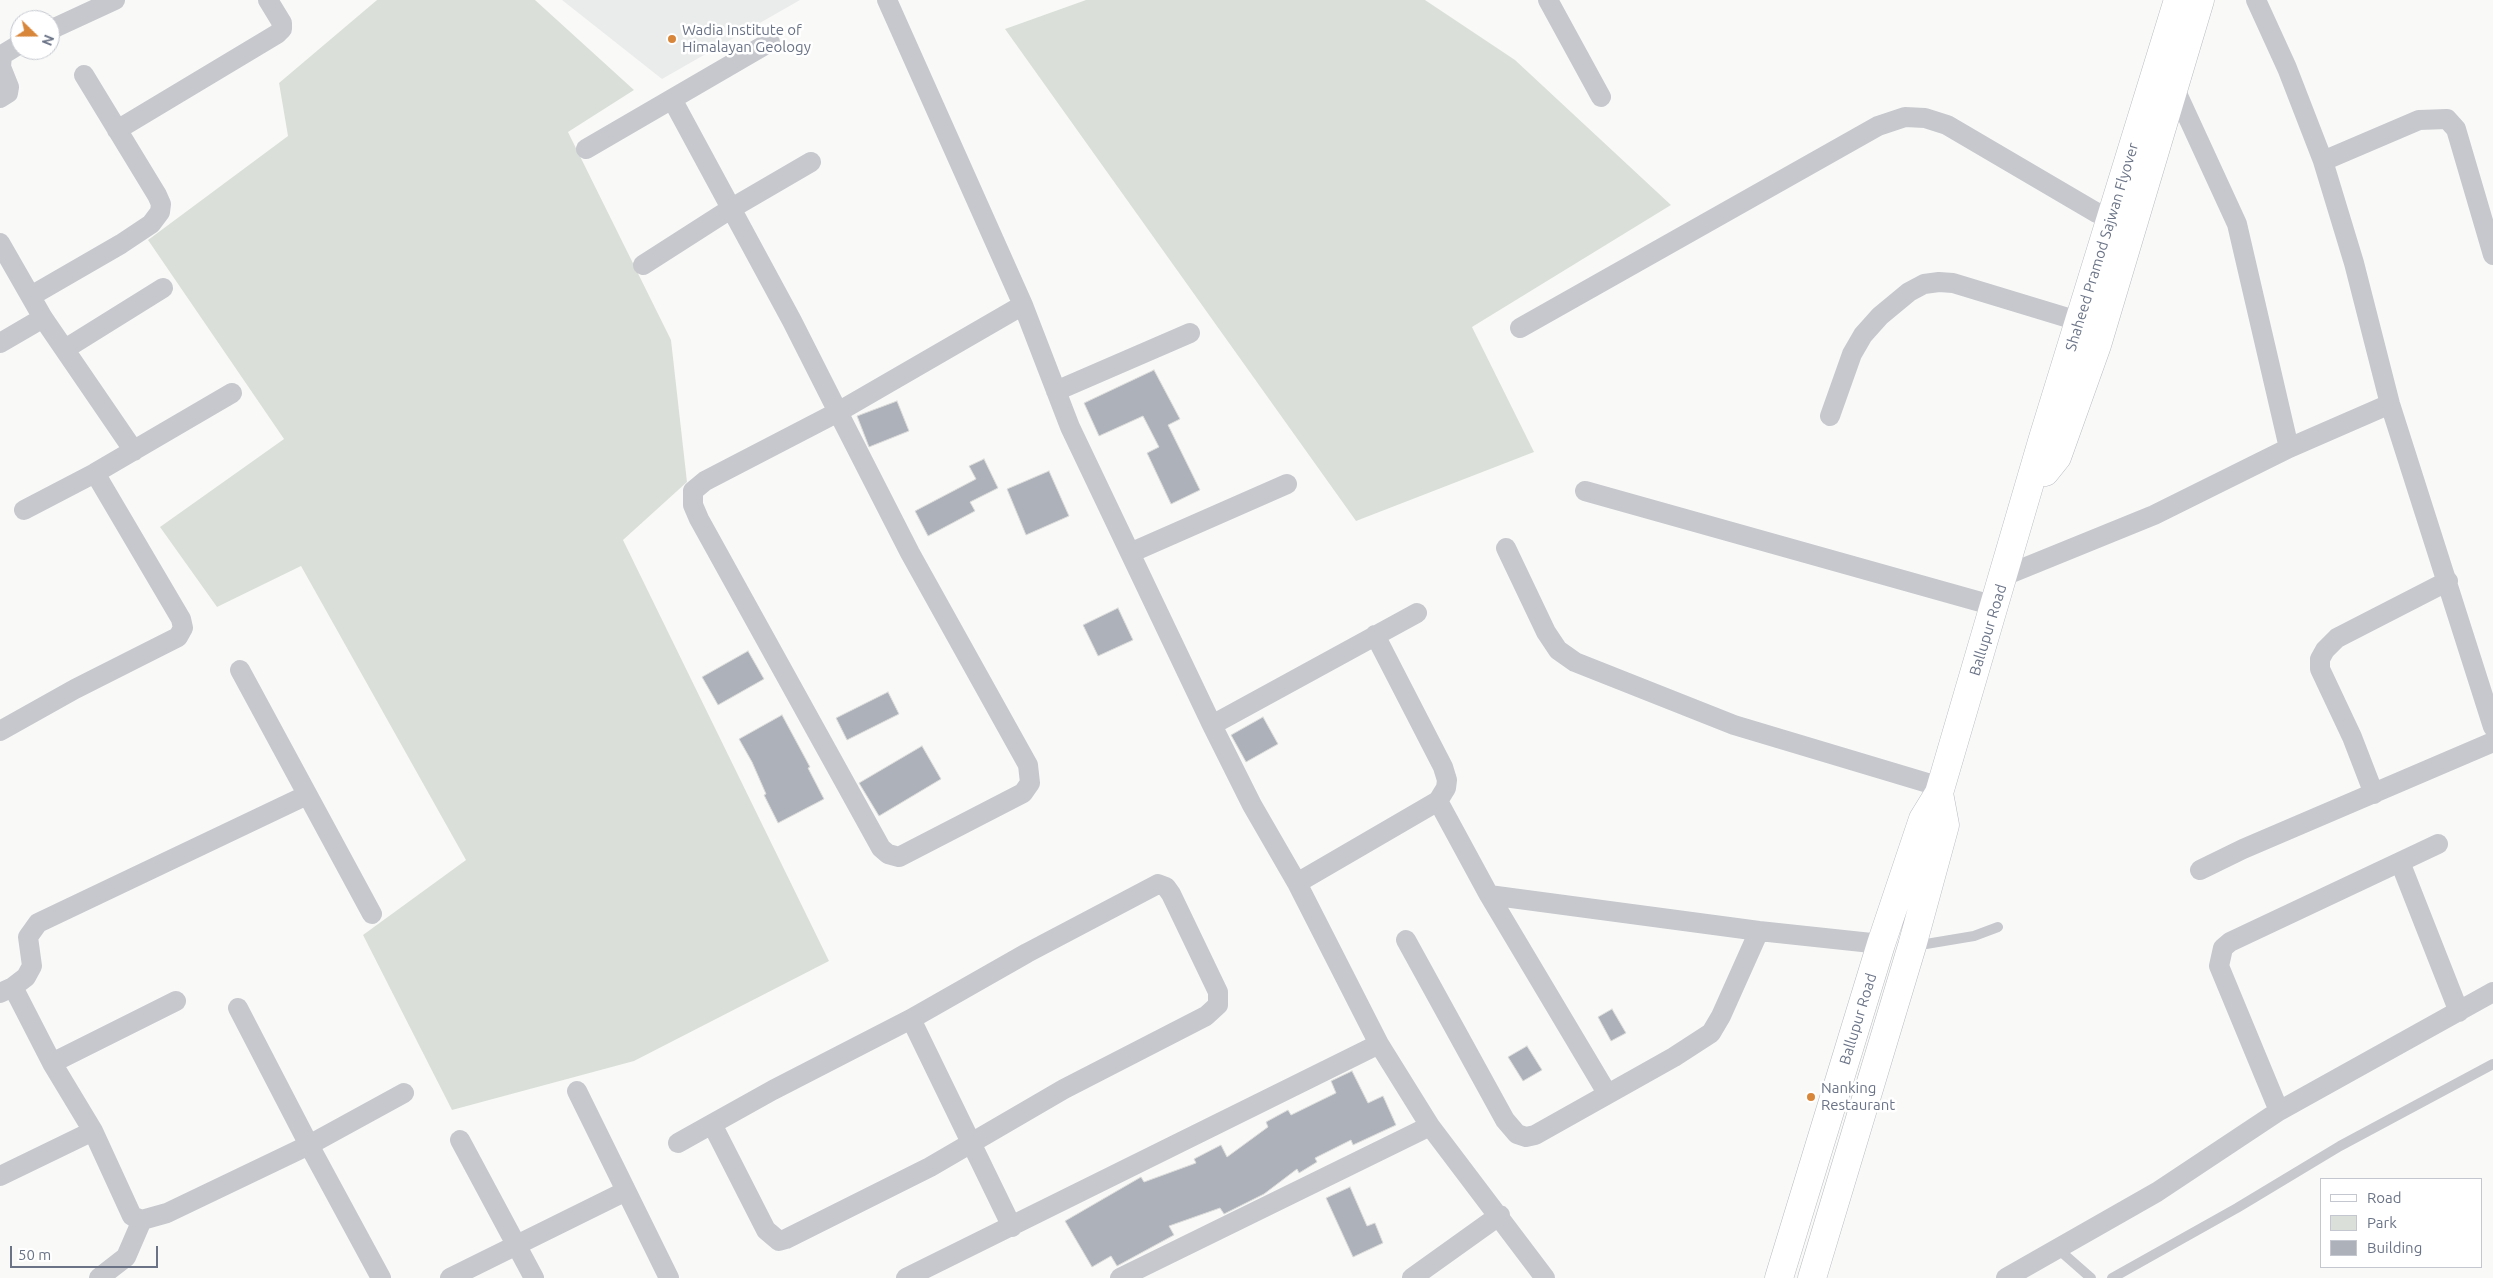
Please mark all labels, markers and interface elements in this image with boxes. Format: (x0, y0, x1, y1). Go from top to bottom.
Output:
north arrow (10, 10, 60, 60)
place label: Wadia Institute of Himalayan Geology (682, 21, 811, 56)
text: N (39, 32, 57, 48)
marker: Wadia Institute of Himalayan Geology (666, 33, 678, 45)
street label: Shaheed Pramod Sajwan Flyover (2062, 140, 2142, 354)
street label: Ballupur Road (1966, 582, 2010, 678)
street label: Ballupur Road (1836, 971, 1880, 1067)
place label: Nanking Restaurant (1821, 1079, 1895, 1114)
marker: Nanking Restaurant (1805, 1091, 1817, 1103)
legend (2320, 1178, 2483, 1268)
text: Road (2367, 1189, 2402, 1206)
text: Park (2367, 1214, 2397, 1231)
scale bar (12, 1236, 160, 1268)
text: Building (2367, 1239, 2422, 1256)
text: 50 m (18, 1246, 51, 1263)

